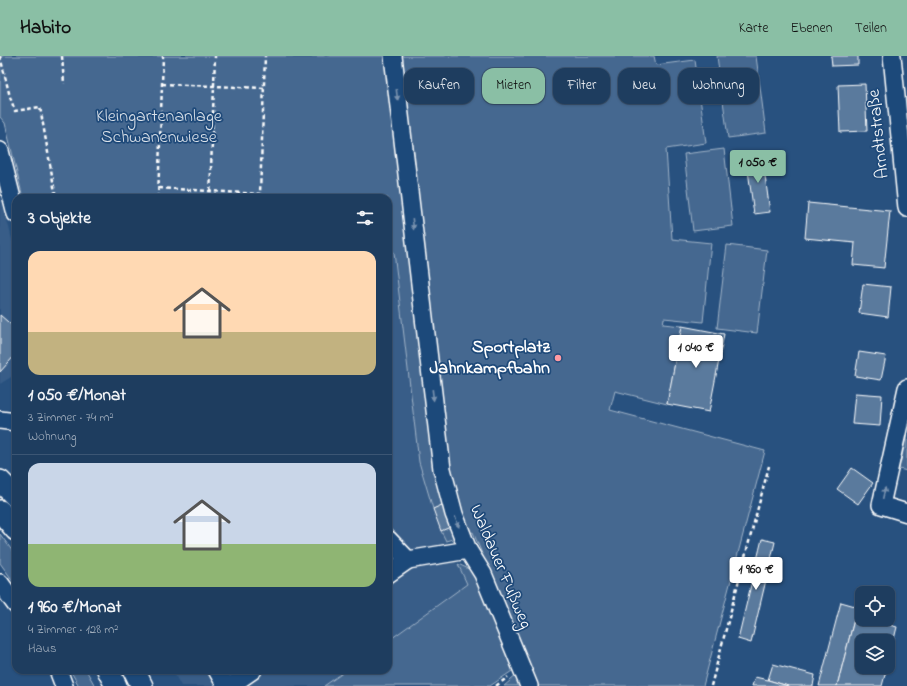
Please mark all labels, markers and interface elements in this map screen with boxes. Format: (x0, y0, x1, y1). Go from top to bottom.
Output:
text: Habito (20, 15, 71, 42)
text: Karte (739, 18, 768, 39)
text: Ebenen (790, 18, 833, 39)
text: Teilen (855, 18, 887, 39)
chip: Kaufen (404, 68, 474, 104)
chip: Mieten (482, 68, 545, 104)
chip: Filter (553, 68, 610, 104)
chip: Neu (618, 68, 670, 104)
chip: Wohnung (678, 68, 759, 104)
street label: Arndtstraße (861, 87, 897, 180)
one-way arrow (394, 89, 401, 101)
park label: Kleingartenanlage Schwanenwiese (96, 104, 223, 151)
pin: 1 050 € (721, 150, 795, 184)
text: 1 050 € (739, 153, 777, 172)
text: 3 Objekte (28, 206, 91, 231)
icon: filters (354, 207, 376, 229)
one-way arrow (410, 218, 416, 230)
icon: home (166, 277, 238, 349)
place label: Sportplatz Jahnkampfbahn (430, 335, 550, 382)
pin: 1 040 € (659, 335, 733, 369)
text: 1 040 € (678, 338, 714, 357)
marker: Sportplatz Jahnkampfbahn (553, 353, 563, 363)
text: 1 050 €/Monat (28, 383, 126, 408)
one-way arrow (430, 389, 436, 401)
text: 3 Zimmer · 74 m² (28, 408, 114, 427)
text: Wohnung (28, 427, 77, 446)
one-way arrow (881, 487, 887, 499)
icon: home (166, 489, 238, 561)
street label: Waldauer Fußweg (461, 501, 538, 634)
one-way arrow (455, 516, 461, 528)
pin: 1 960 € (719, 557, 793, 591)
text: 1 960 € (739, 560, 773, 579)
map controls (855, 586, 895, 674)
button: locate (855, 586, 895, 626)
text: 1 960 €/Monat (28, 595, 121, 620)
text: 4 Zimmer · 128 m² (28, 620, 118, 639)
button: layers (855, 634, 895, 674)
text: Haus (28, 639, 57, 658)

